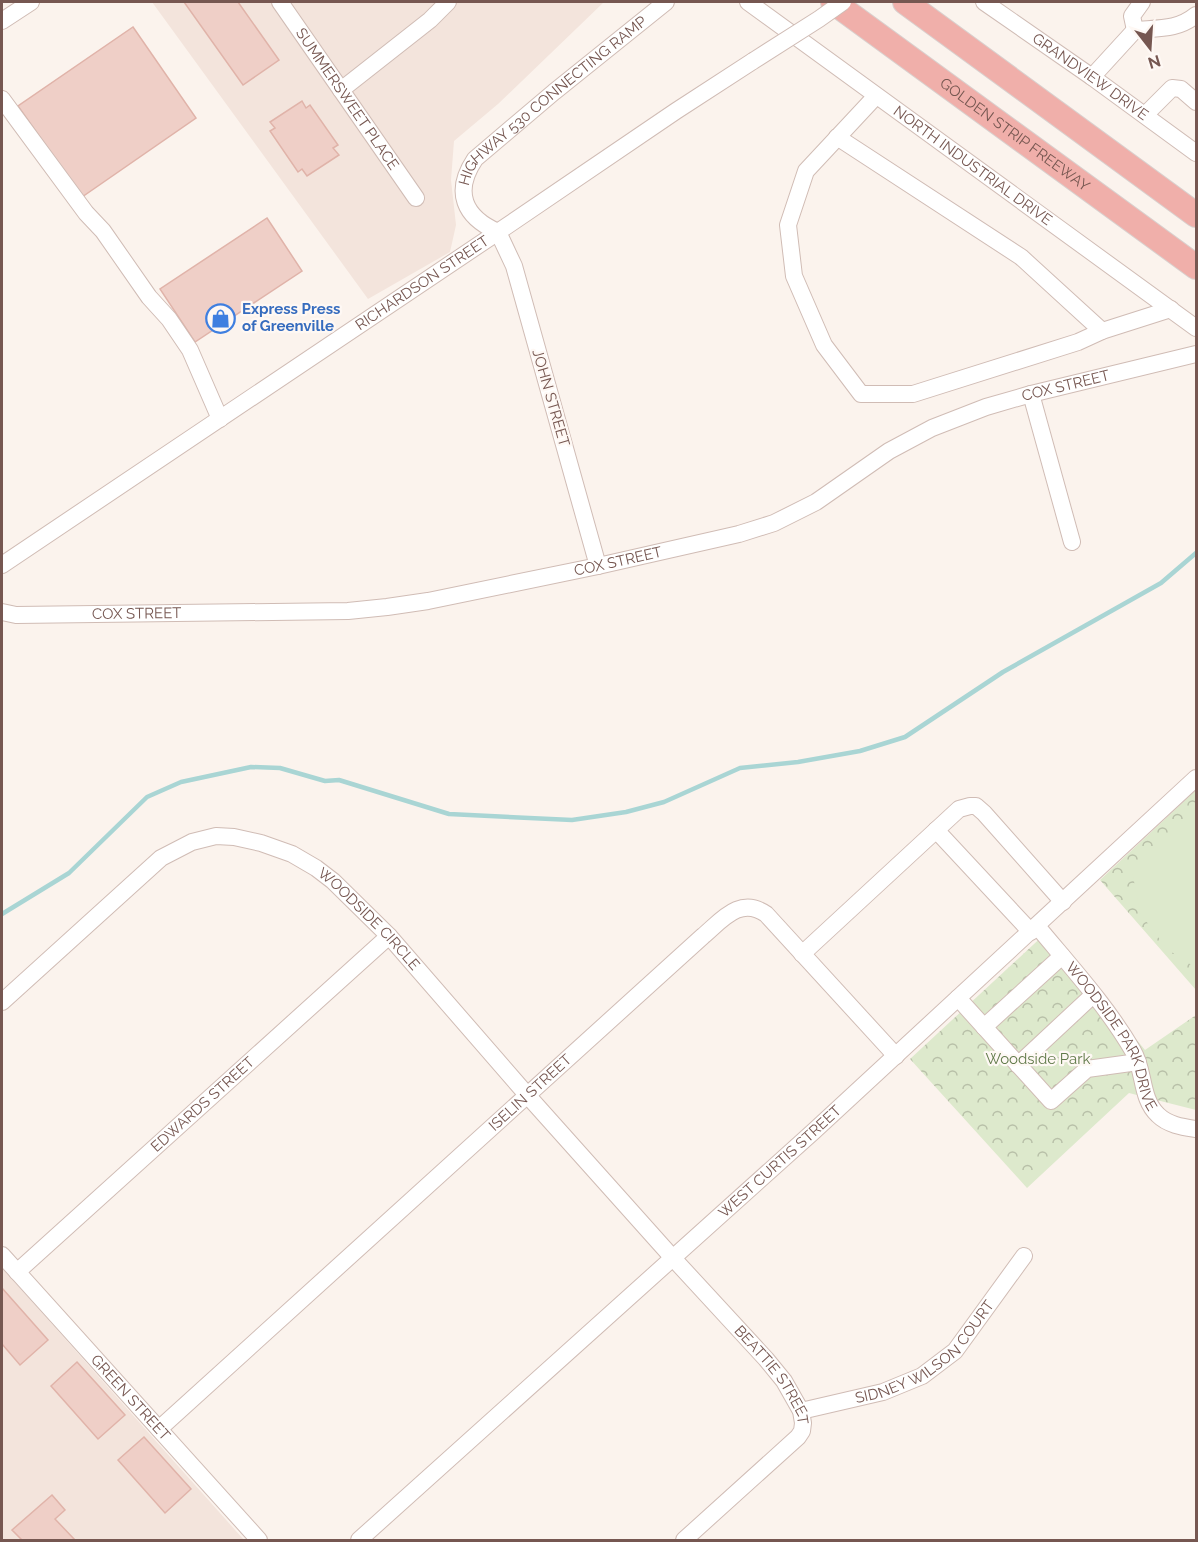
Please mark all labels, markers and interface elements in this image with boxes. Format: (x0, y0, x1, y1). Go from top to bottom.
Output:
street label: HIGHWAY 530 CONNECTING RAMP (455, 12, 650, 187)
north arrow (1120, 18, 1180, 78)
street label: SUMMERSWEET PLACE (292, 25, 403, 173)
street label: GRANDVIEW DRIVE (1029, 29, 1152, 124)
text: N (1146, 51, 1163, 73)
street label: GOLDEN STRIP FREEWAY (936, 74, 1093, 195)
street label: NORTH INDUSTRIAL DRIVE (890, 102, 1056, 229)
street label: RICHARDSON STREET (352, 232, 492, 334)
place label: Express Press of Greenville (242, 300, 340, 335)
shop icon: Express Press of Greenville (205, 302, 237, 334)
street label: JOHN STREET (529, 347, 573, 449)
street label: COX STREET (1020, 366, 1111, 405)
street label: COX STREET (572, 543, 664, 580)
street label: COX STREET (92, 604, 182, 623)
street label: WOODSIDE CIRCLE (314, 864, 423, 974)
street label: WOODSIDE PARK DRIVE (1062, 958, 1161, 1114)
park label: Woodside Park (986, 1050, 1091, 1068)
street label: ISELIN STREET (485, 1051, 575, 1135)
street label: EDWARDS STREET (147, 1053, 258, 1156)
street label: WEST CURTIS STREET (715, 1102, 845, 1221)
street label: SIDNEY WILSON COURT (853, 1297, 998, 1407)
street label: BEATTIE STREET (731, 1322, 812, 1426)
street label: GREEN STREET (87, 1351, 174, 1444)

